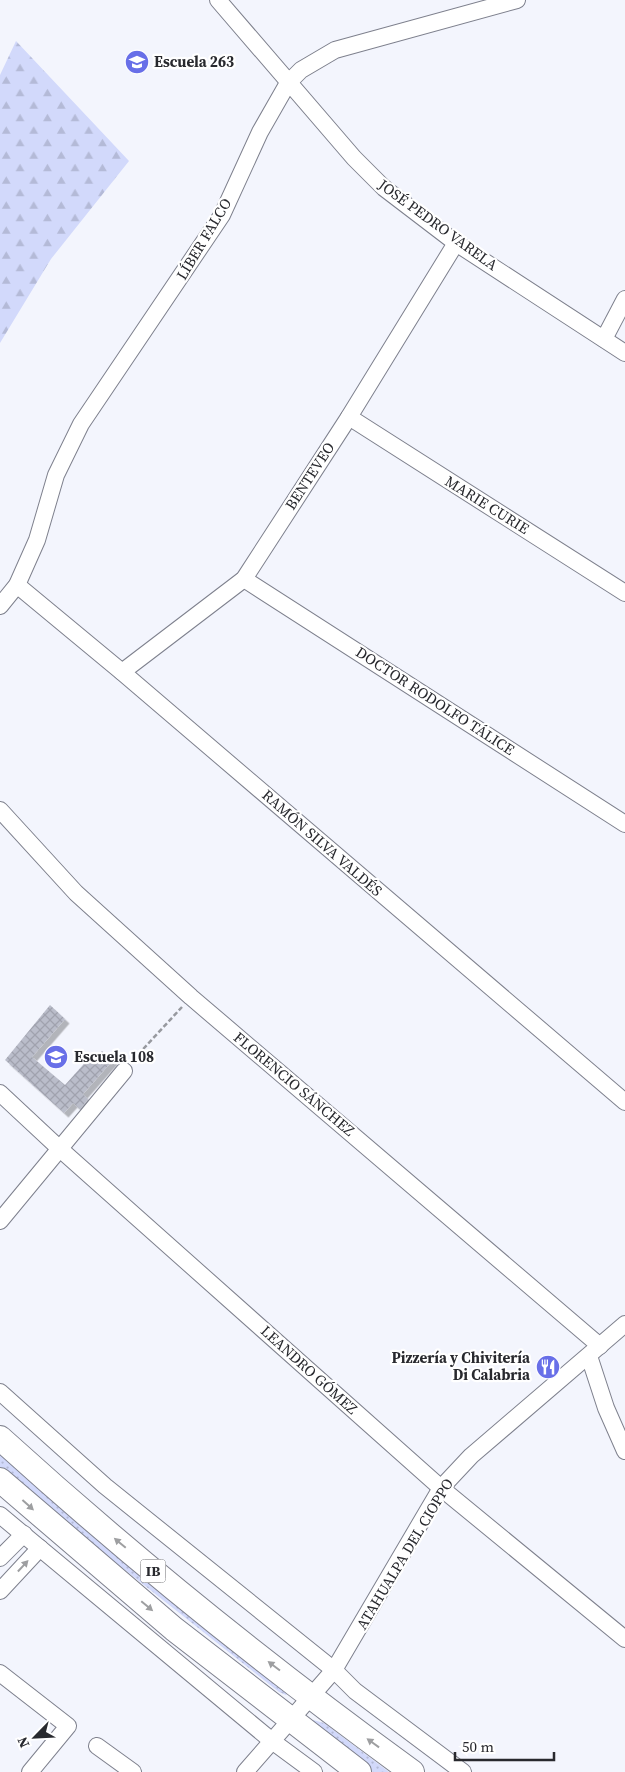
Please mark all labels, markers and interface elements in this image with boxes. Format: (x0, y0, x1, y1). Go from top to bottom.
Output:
school or university icon: Escuela 263 (124, 49, 150, 75)
place label: Escuela 263 (154, 51, 234, 72)
street label: JOSÉ PEDRO VARELA (373, 173, 502, 275)
street label: LÍBER FALCO (171, 194, 236, 283)
street label: BENTEVEO (280, 438, 339, 514)
street label: MARIE CURIE (441, 470, 533, 539)
street label: DOCTOR RODOLFO TÁLICE (352, 641, 519, 760)
street label: RAMÓN SILVA VALDÉS (258, 785, 387, 901)
street label: FLORENCIO SÁNCHEZ (229, 1027, 359, 1141)
school or university icon: Escuela 108 (43, 1044, 69, 1070)
place label: Escuela 108 (74, 1046, 154, 1067)
street label: LEANDRO GÓMEZ (256, 1320, 362, 1419)
place label: Pizzería y Chivitería Di Calabria (392, 1347, 531, 1385)
restaurant icon: Pizzería y Chivitería Di Calabria (535, 1354, 561, 1380)
street label: ATAHUALPA DEL CIOPPO (351, 1474, 458, 1633)
one-way arrow (21, 1499, 33, 1511)
one-way arrow (114, 1538, 127, 1549)
one-way arrow (17, 1560, 29, 1572)
road number: IB (140, 1560, 166, 1582)
one-way arrow (140, 1600, 153, 1611)
one-way arrow (268, 1661, 281, 1672)
north arrow (10, 1712, 60, 1762)
scale bar (455, 1730, 554, 1762)
text: N (12, 1734, 34, 1751)
text: 50 m (462, 1736, 494, 1757)
one-way arrow (367, 1738, 380, 1749)

